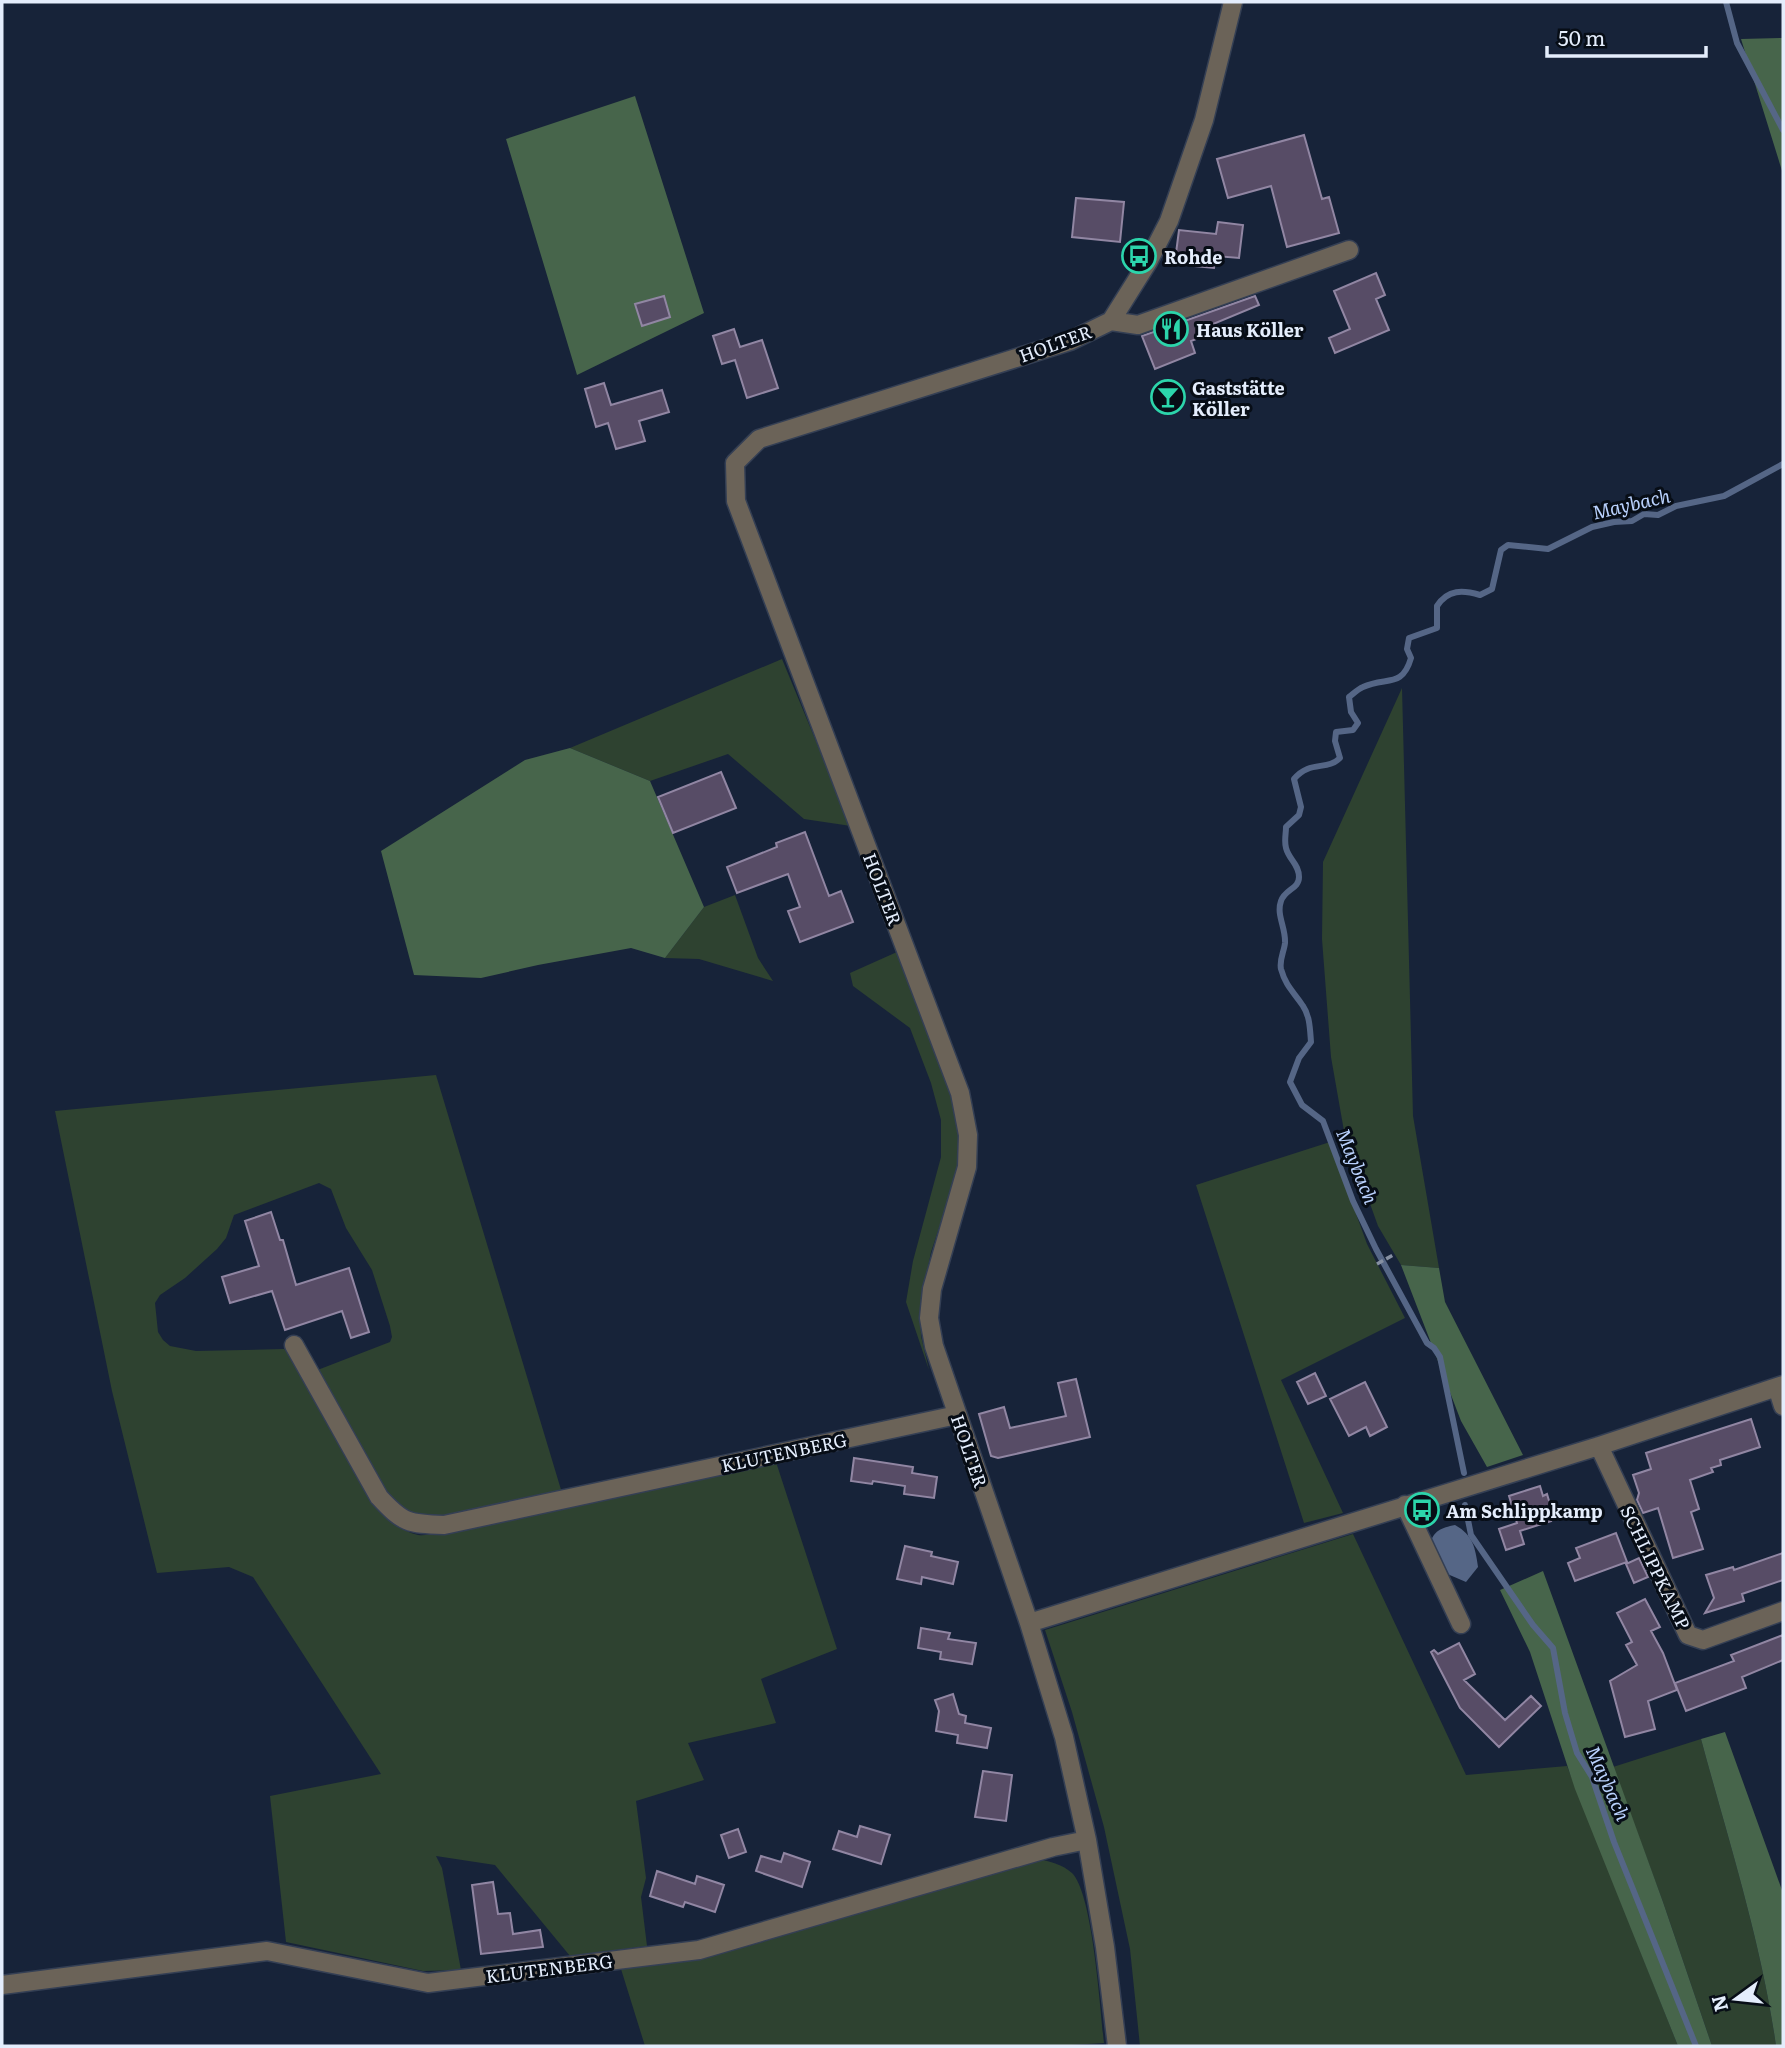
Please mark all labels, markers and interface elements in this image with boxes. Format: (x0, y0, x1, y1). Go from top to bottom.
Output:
scale bar (1547, 14, 1706, 58)
text: 50 m (1558, 21, 1605, 52)
bus stop icon: Rohde (1120, 237, 1158, 275)
place label: Rohde (1164, 243, 1222, 270)
restaurant icon: Haus Köller (1152, 310, 1190, 348)
place label: Haus Köller (1196, 316, 1304, 343)
street label: HOLTER (1015, 317, 1095, 369)
place label: Gaststätte Köller (1192, 374, 1285, 422)
bar icon: Gaststätte Köller (1149, 378, 1187, 416)
water label: Maybach (1589, 480, 1673, 526)
street label: HOLTER (857, 849, 909, 929)
water label: Maybach (1330, 1124, 1386, 1208)
street label: HOLTER (945, 1411, 995, 1491)
street label: KLUTENBERG (719, 1426, 849, 1478)
bus stop icon: Am Schlippkamp (1403, 1491, 1441, 1529)
place label: Am Schlippkamp (1446, 1497, 1603, 1524)
street label: SCHLIPPKAMP (1614, 1501, 1698, 1634)
water label: Maybach (1580, 1741, 1638, 1825)
street label: KLUTENBERG (484, 1947, 614, 1989)
north arrow (1701, 1964, 1771, 2034)
text: N (1703, 1992, 1734, 2015)

